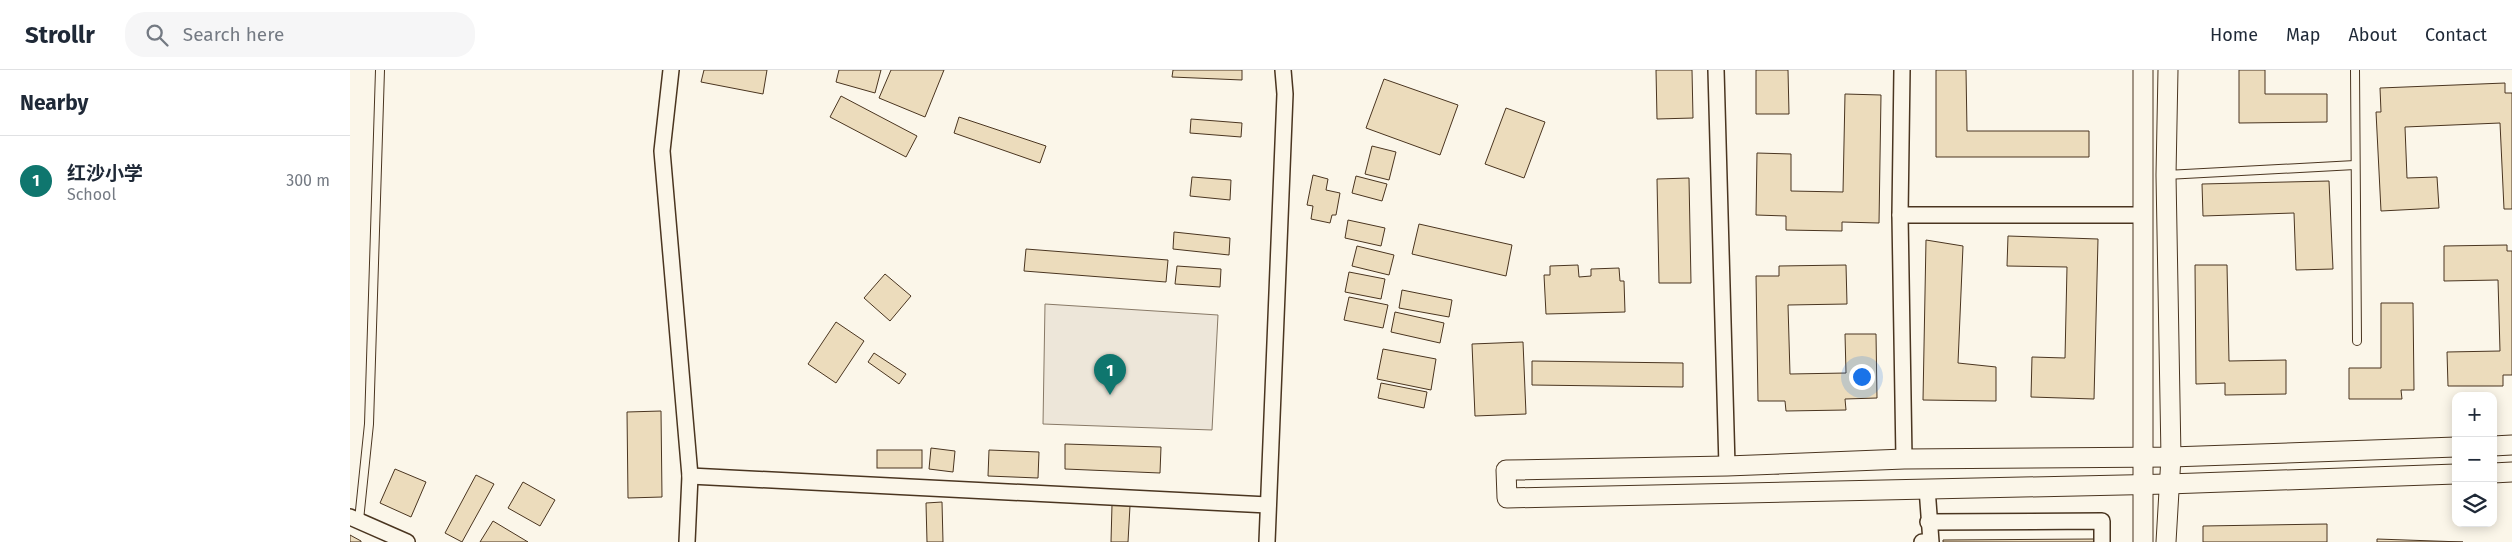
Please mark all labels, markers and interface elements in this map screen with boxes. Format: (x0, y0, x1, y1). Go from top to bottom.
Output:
search box (125, 12, 475, 57)
text: Strollr (25, 21, 95, 49)
icon: search (143, 21, 171, 49)
text: Search here (183, 23, 284, 46)
text: Home (2210, 24, 2258, 46)
text: Map (2286, 24, 2320, 46)
text: About (2348, 24, 2397, 46)
text: Contact (2425, 24, 2487, 46)
text: Nearby (20, 90, 88, 116)
text: 红沙小学 (67, 162, 143, 185)
text: 1 (32, 171, 40, 190)
text: 300 m (286, 171, 330, 190)
text: School (67, 185, 116, 204)
pin: 1 (1094, 354, 1126, 395)
your location (1849, 364, 1875, 390)
map controls (2452, 392, 2497, 527)
button: + (2452, 392, 2497, 437)
button: − (2452, 437, 2497, 482)
button: layers (2452, 482, 2497, 527)

